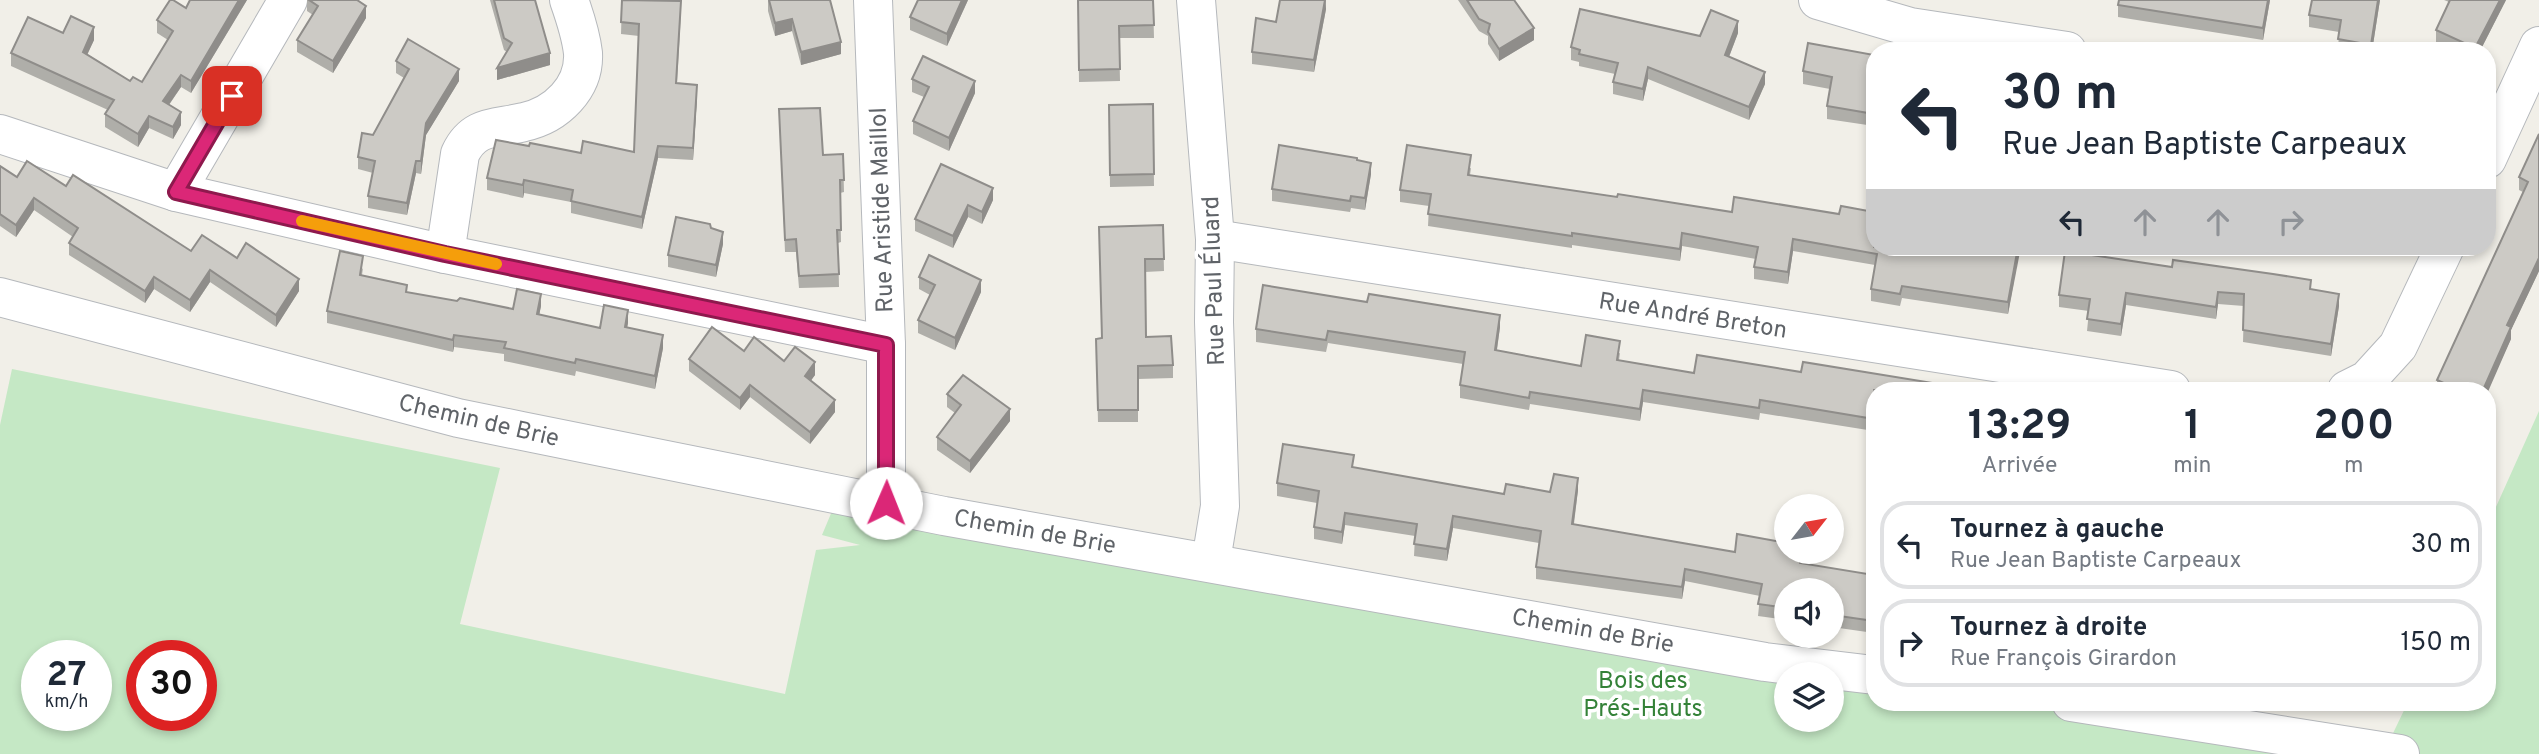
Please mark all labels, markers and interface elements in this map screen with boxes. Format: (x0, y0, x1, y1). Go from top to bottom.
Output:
text: 30 m (2002, 65, 2118, 127)
pin (202, 66, 262, 126)
icon: left (1887, 70, 1978, 161)
icon: arrive (213, 77, 251, 115)
street label: Rue Aristide Maillol (864, 107, 902, 313)
text: Rue Jean Baptiste Carpeaux (2002, 126, 2407, 166)
street label: Rue Paul Éluard (1195, 196, 1233, 366)
icon: left (2053, 203, 2091, 241)
icon: ahead (2126, 203, 2164, 241)
icon: ahead (2199, 203, 2237, 241)
icon: right (2272, 203, 2310, 241)
street label: Rue André Breton (1596, 287, 1789, 347)
street label: Chemin de Brie (395, 389, 562, 455)
text: 13:29 (1968, 401, 2071, 454)
text: 1 (2184, 401, 2201, 454)
text: 200 (2313, 401, 2394, 454)
text: Arrivée (1982, 452, 2057, 481)
text: min (2173, 452, 2211, 481)
text: m (2344, 452, 2363, 481)
position arrow (849, 466, 923, 540)
north arrow (1774, 494, 1844, 564)
map controls (1774, 494, 1844, 732)
street label: Chemin de Brie (951, 504, 1118, 562)
text: Tournez à gauche (1950, 514, 2164, 547)
icon: left (1891, 526, 1929, 564)
text: 30 m (2411, 529, 2471, 562)
text: Rue Jean Baptiste Carpeaux (1950, 547, 2241, 576)
button: sound (1774, 578, 1844, 648)
street label: Chemin de Brie (1509, 603, 1676, 661)
text: Tournez à droite (1950, 612, 2147, 645)
icon: right (1891, 624, 1929, 662)
text: 150 m (2400, 627, 2471, 660)
speed limit sign: 30 (126, 640, 217, 731)
text: Rue François Girardon (1950, 645, 2177, 674)
text: 27 (47, 654, 86, 698)
button: layers (1774, 662, 1844, 732)
park label: Bois des Prés-Hauts (1583, 667, 1703, 725)
text: km/h (45, 691, 88, 714)

